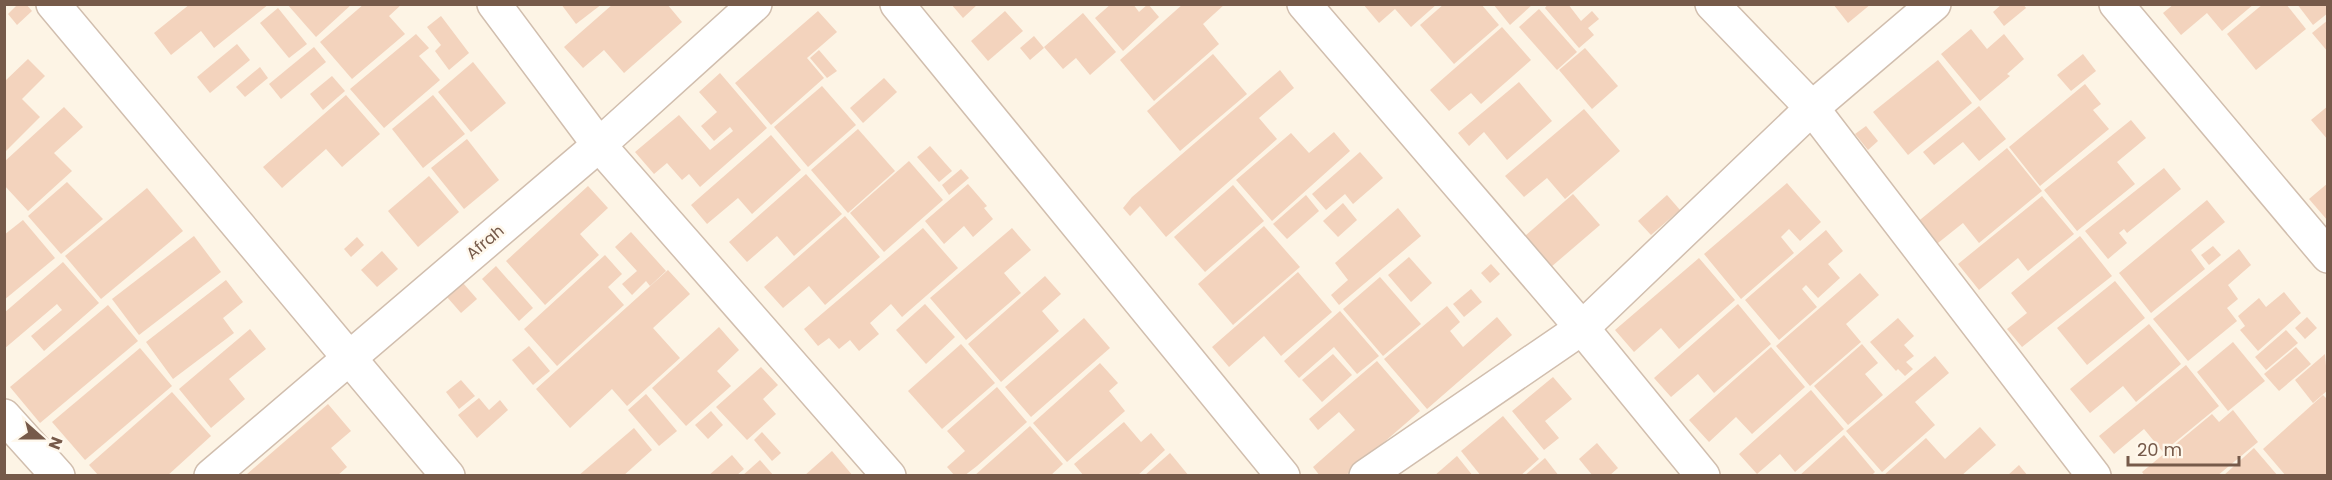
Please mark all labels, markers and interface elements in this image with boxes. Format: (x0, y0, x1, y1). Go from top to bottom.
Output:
street label: Afrah (461, 219, 509, 265)
north arrow (12, 408, 72, 468)
scale bar (2128, 429, 2239, 467)
text: N (43, 433, 68, 453)
text: 20 m (2137, 437, 2182, 462)

